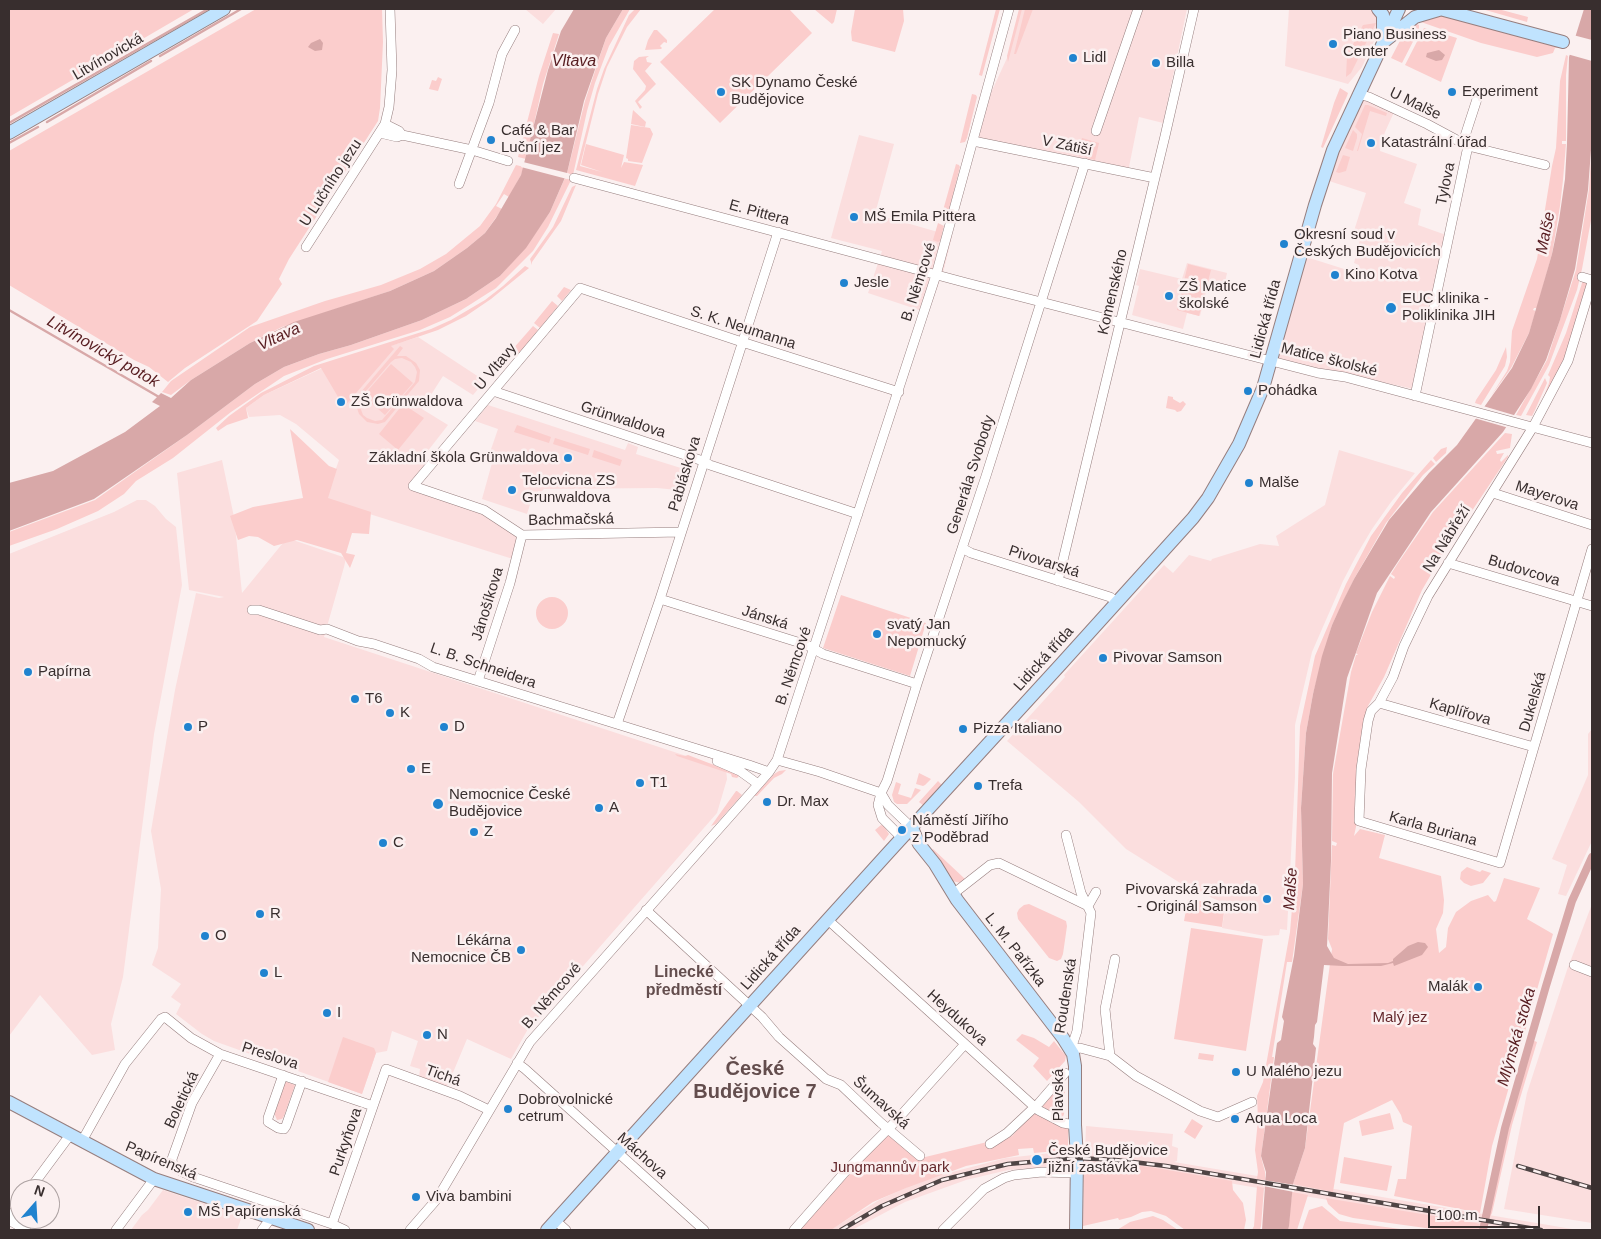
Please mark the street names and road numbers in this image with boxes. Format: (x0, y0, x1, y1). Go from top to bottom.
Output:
street label: Litvínovická (70, 30, 146, 84)
street label: U Malše (1386, 84, 1444, 124)
street label: V Zátiší (1040, 132, 1094, 160)
street label: U Lučního jezu (296, 136, 366, 230)
street label: Tylova (1433, 161, 1459, 207)
street label: E. Pittera (727, 196, 791, 230)
street label: B. Němcové (898, 240, 940, 324)
street label: Komenského (1094, 247, 1132, 337)
street label: Lidická třída (1247, 278, 1285, 360)
street label: S. K. Neumanna (688, 302, 798, 354)
street label: Matice školské (1279, 339, 1379, 381)
street label: U Vltavy (471, 340, 521, 394)
street label: Grünwaldova (578, 398, 668, 442)
street label: Generála Svobody (943, 413, 999, 537)
street label: Pabláskova (665, 434, 705, 514)
street label: Mayerova (1513, 477, 1581, 515)
street label: Na Nábřeží (1419, 502, 1475, 576)
street label: Bachmačská (528, 510, 614, 530)
street label: Pivovarská (1006, 542, 1082, 582)
street label: Budovcova (1486, 552, 1562, 590)
street label: Jánošíkova (468, 565, 508, 643)
street label: Jánská (740, 602, 790, 634)
street label: Lidická třída (1010, 623, 1078, 695)
street label: B. Němcové (772, 624, 816, 708)
street label: L. B. Schneidera (428, 639, 538, 693)
street label: Dukelská (1516, 670, 1550, 734)
street label: Kaplířova (1427, 695, 1493, 729)
street label: Karla Buriana (1387, 808, 1479, 850)
street label: L. M. Pařízka (981, 910, 1049, 990)
street label: Lidická třída (737, 922, 805, 994)
street label: Roudenská (1051, 957, 1081, 1035)
street label: B. Němcové (518, 959, 586, 1033)
street label: Heydukova (923, 986, 991, 1050)
street label: Preslova (239, 1038, 301, 1074)
street label: Tichá (423, 1061, 463, 1091)
street label: Boletická (161, 1069, 203, 1131)
street label: Plavská (1050, 1069, 1068, 1121)
street label: Šumavská (849, 1073, 913, 1133)
street label: Purkyňova (326, 1106, 366, 1178)
street label: Máchova (613, 1129, 671, 1183)
street label: Papírenská (123, 1138, 199, 1184)

